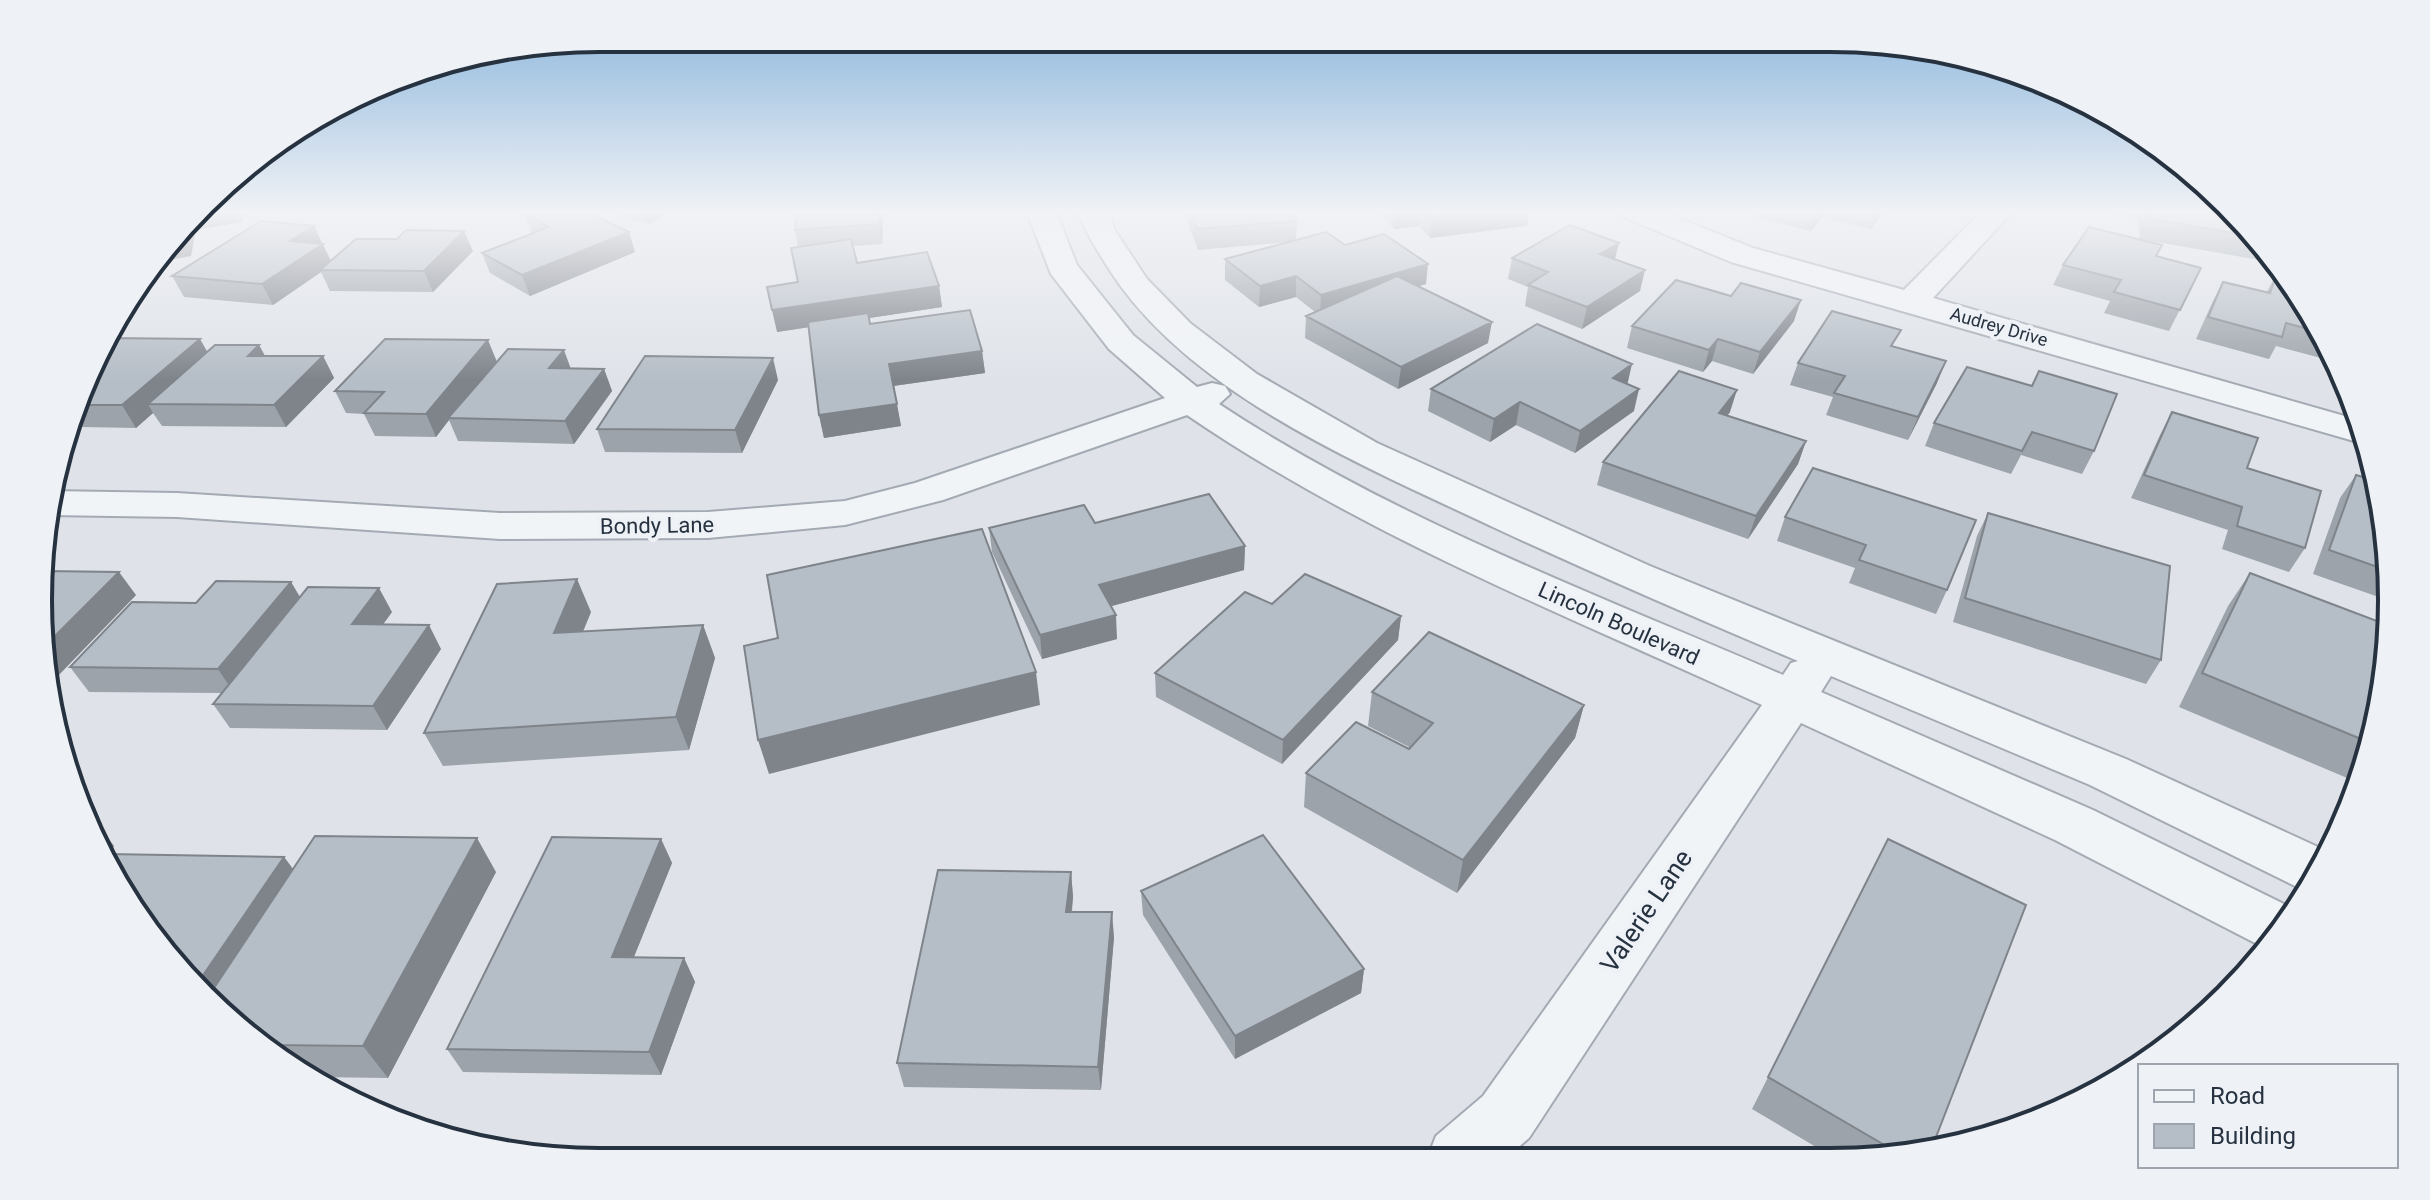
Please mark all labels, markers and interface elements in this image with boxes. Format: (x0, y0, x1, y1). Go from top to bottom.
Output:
street label: Audrey Drive (1948, 303, 2050, 350)
street label: Bondy Lane (600, 512, 714, 539)
street label: Lincoln Boulevard (1534, 577, 1703, 670)
street label: Valerie Lane (1594, 844, 1698, 978)
legend (2138, 1064, 2398, 1168)
text: Road (2210, 1082, 2265, 1110)
text: Building (2210, 1122, 2296, 1150)

